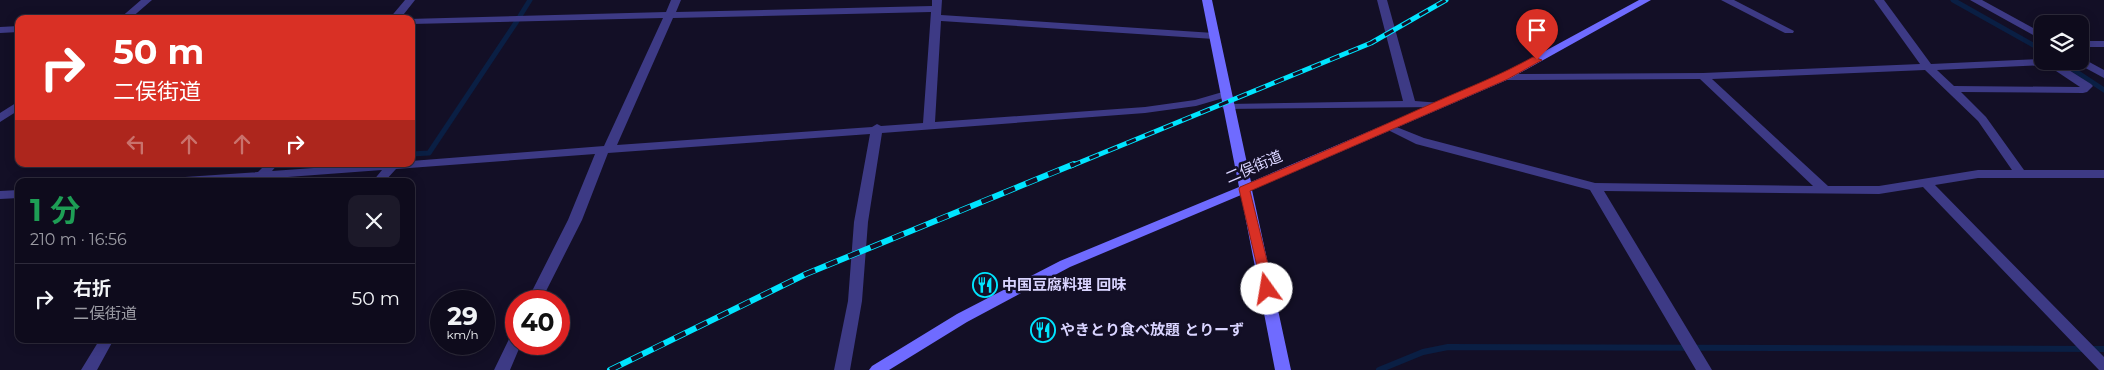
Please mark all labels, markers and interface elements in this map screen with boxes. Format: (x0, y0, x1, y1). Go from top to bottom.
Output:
pin (1516, 9, 1558, 60)
map controls (2034, 15, 2089, 70)
button: layers (2034, 15, 2089, 70)
icon: arrive (1523, 16, 1551, 44)
text: 50 m (113, 30, 204, 73)
icon: right (30, 35, 95, 100)
text: 二俣街道 (113, 78, 201, 105)
icon: left (122, 130, 150, 158)
icon: ahead (175, 130, 203, 158)
icon: ahead (228, 130, 256, 158)
icon: right (281, 130, 309, 158)
street label: 二俣街道 (1222, 146, 1285, 187)
text: 1 分 (30, 192, 80, 229)
button: close (348, 195, 400, 247)
text: 210 m · 16:56 (30, 230, 127, 249)
position arrow (1240, 262, 1292, 314)
restaurant icon: 中国豆腐料理 回味 (972, 272, 998, 298)
place label: 中国豆腐料理 回味 (1002, 275, 1126, 294)
text: 右折 (73, 277, 111, 300)
icon: right (30, 285, 58, 313)
text: 50 m (352, 287, 400, 310)
speed limit sign: 40 (505, 290, 570, 355)
text: 29 (447, 301, 478, 331)
text: 二俣街道 (73, 304, 137, 323)
restaurant icon: やきとり食べ放題 とりーず (1030, 317, 1056, 343)
place label: やきとり食べ放題 とりーず (1060, 320, 1244, 339)
text: km/h (446, 327, 479, 342)

